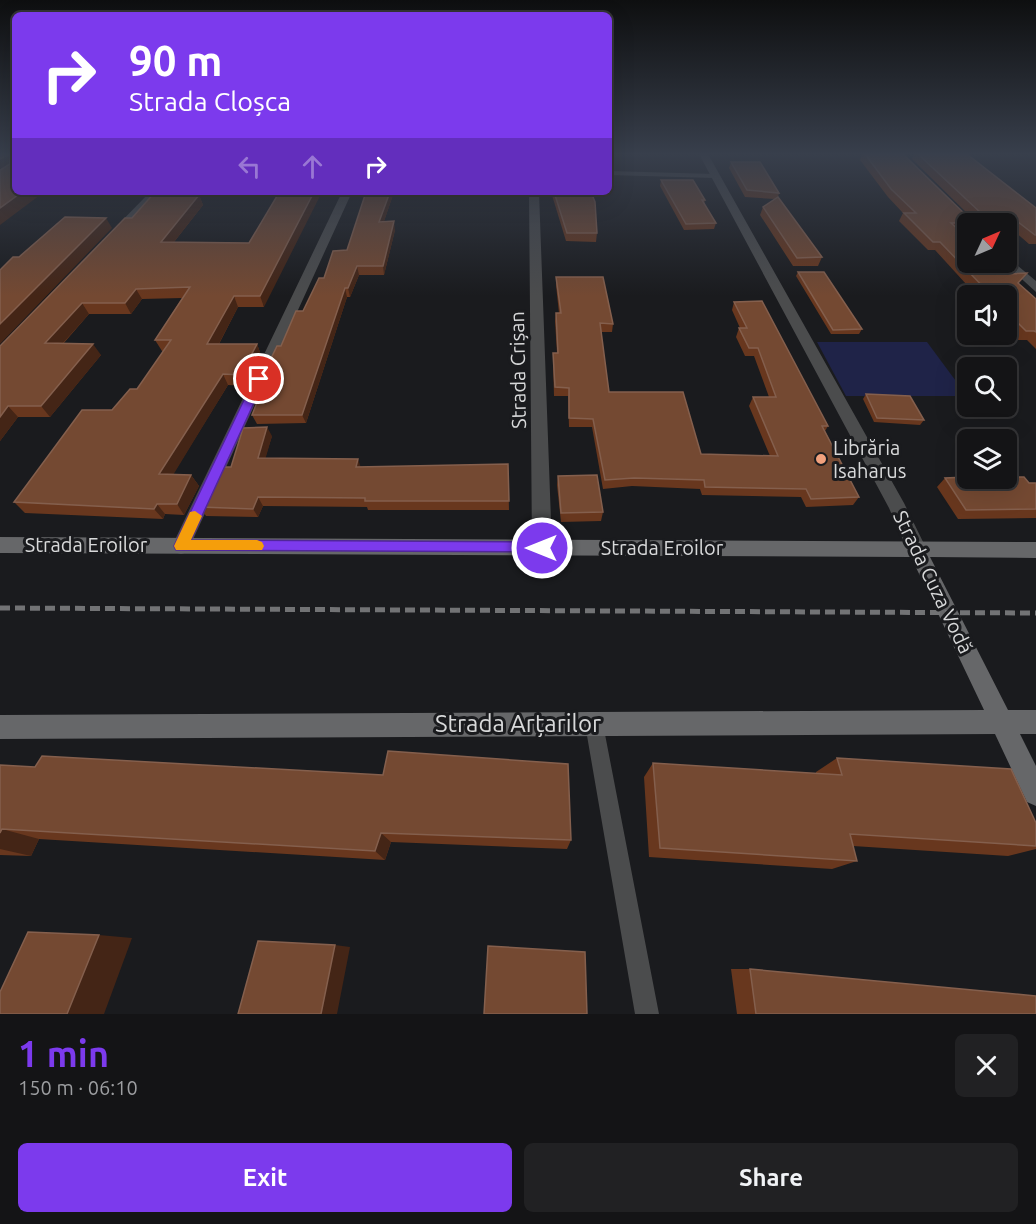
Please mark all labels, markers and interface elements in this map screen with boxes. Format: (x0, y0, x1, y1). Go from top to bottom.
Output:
icon: right (30, 36, 108, 114)
text: 90 m (129, 37, 223, 84)
text: Strada Cloșca (129, 86, 291, 116)
icon: left (233, 150, 266, 183)
icon: ahead (296, 150, 329, 183)
icon: right (359, 150, 392, 183)
north arrow (957, 213, 1017, 273)
map controls (957, 213, 1017, 489)
button: sound (957, 285, 1017, 345)
street label: Strada Crișan (505, 311, 530, 429)
pin (233, 353, 284, 404)
button: search (957, 357, 1017, 417)
icon: arrive (242, 362, 275, 395)
button: layers (957, 429, 1017, 489)
place label: Librăria Isaharus (833, 436, 906, 482)
marker: Librăria Isaharus (814, 452, 828, 466)
street label: Strada Cuza Vodă (889, 507, 978, 657)
position arrow (510, 516, 574, 580)
street label: Strada Eroilor (25, 533, 148, 556)
street label: Strada Eroilor (601, 536, 724, 559)
street label: Strada Arțarilor (435, 710, 601, 737)
text: 1 min (18, 1033, 109, 1074)
button: close (955, 1034, 1018, 1097)
text: 150 m · 06:10 (18, 1076, 138, 1099)
button: Exit (18, 1143, 512, 1212)
button: Share (524, 1143, 1018, 1212)

